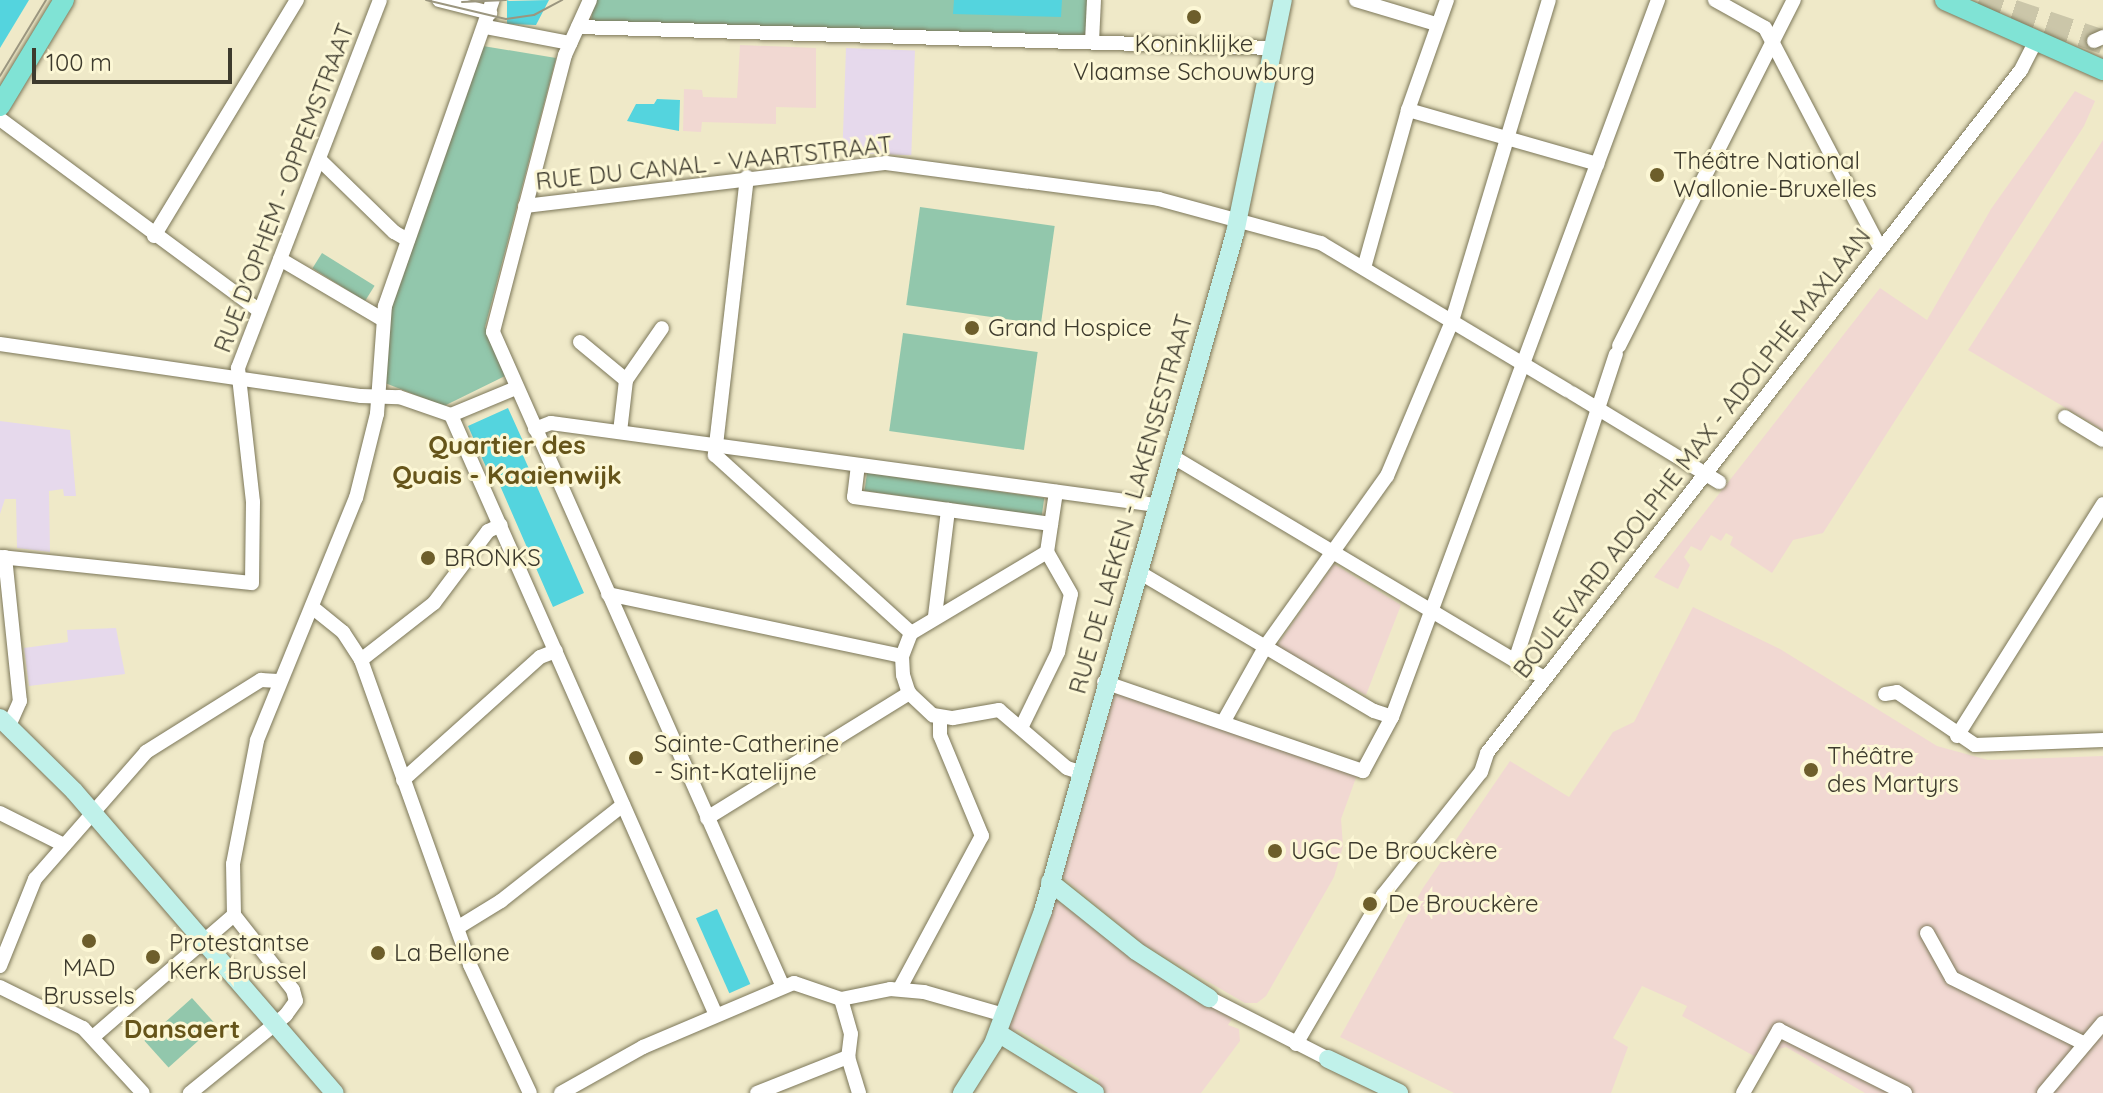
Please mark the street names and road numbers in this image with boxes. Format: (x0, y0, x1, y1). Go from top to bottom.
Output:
street label: RUE D'OPHEM - OPPEMSTRAAT (208, 19, 360, 357)
street label: RUE DU CANAL - VAARTSTRAAT (534, 130, 894, 196)
street label: BOULEVARD ADOLPHE MAX - ADOLPHE MAXLAAN (1507, 222, 1877, 684)
street label: RUE DE LAEKEN - LAKENSESTRAAT (1063, 311, 1199, 697)

